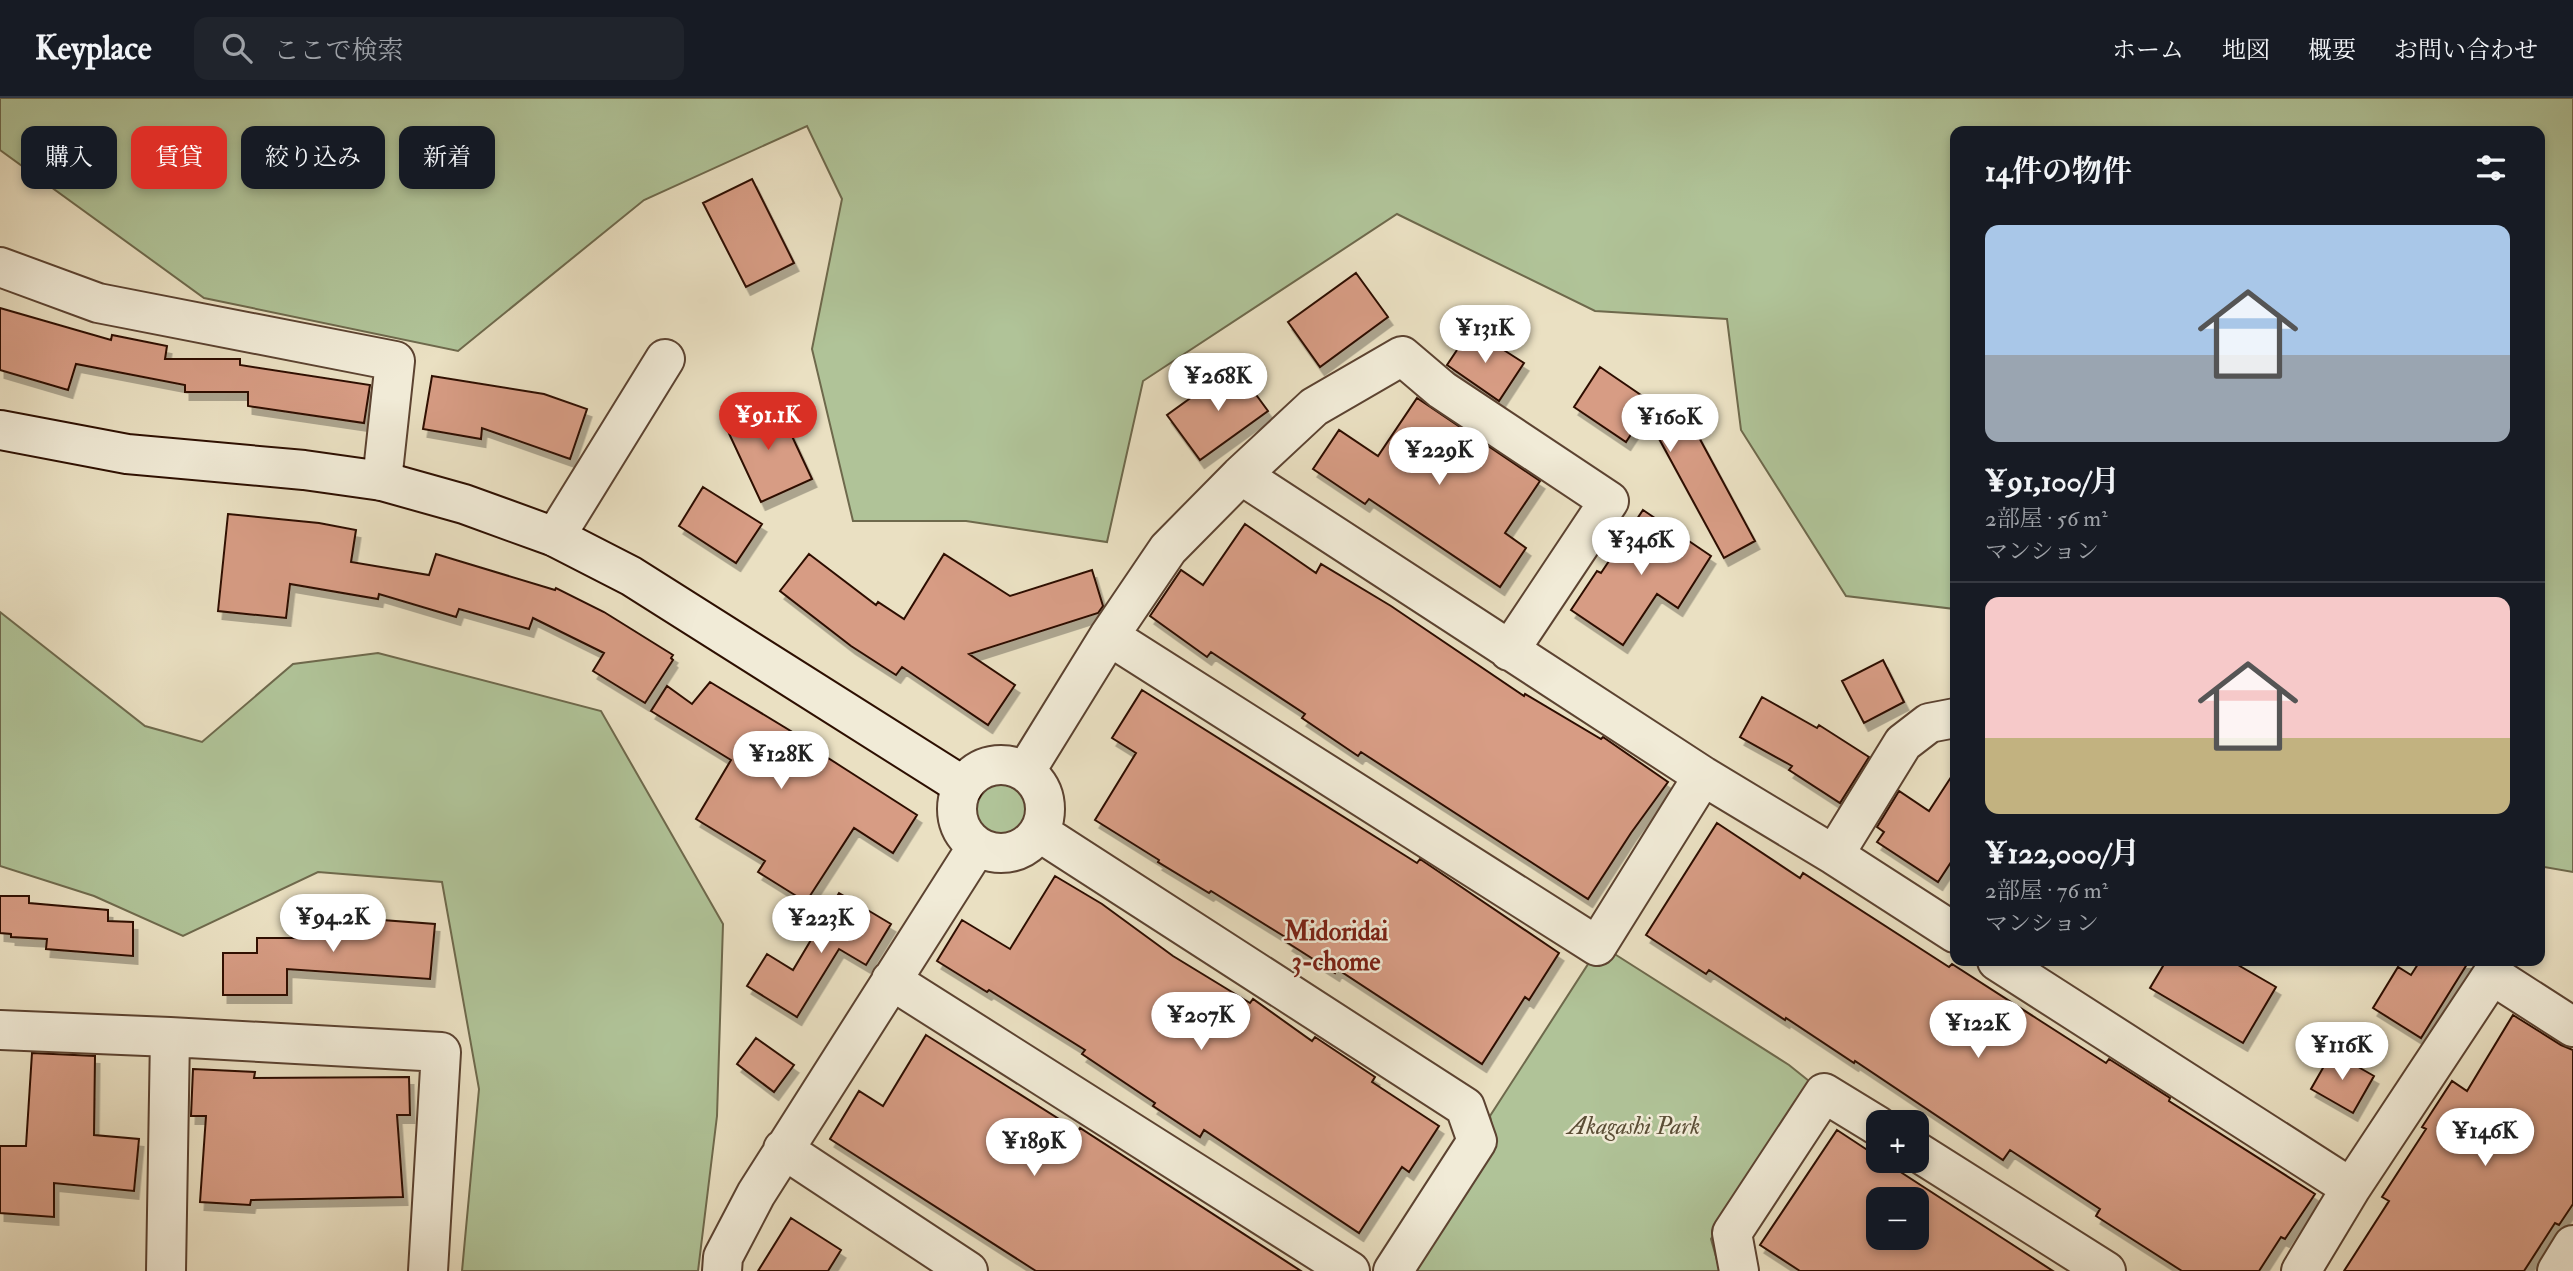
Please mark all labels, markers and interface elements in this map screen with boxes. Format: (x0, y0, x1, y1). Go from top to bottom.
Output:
search box (194, 17, 684, 80)
text: Keyplace (35, 28, 152, 69)
icon: search (218, 29, 256, 67)
text: ここで検索 (274, 35, 404, 67)
text: ホーム (2112, 35, 2184, 66)
text: 地図 (2222, 35, 2270, 66)
text: 概要 (2308, 35, 2356, 66)
text: お問い合わせ (2394, 35, 2538, 66)
chip: 購入 (21, 126, 117, 189)
chip: 賃貸 (131, 126, 227, 189)
chip: 絞り込み (241, 126, 385, 189)
chip: 新着 (399, 126, 495, 189)
icon: filters (2472, 149, 2510, 187)
text: 14件の物件 (1985, 153, 2132, 190)
icon: home (2185, 271, 2311, 397)
pin: ¥131K (1436, 306, 1534, 365)
text: ¥131K (1456, 313, 1514, 342)
pin: ¥268K (1169, 354, 1267, 413)
text: ¥268K (1184, 361, 1252, 390)
pin: ¥91.1K (711, 392, 825, 452)
pin: ¥160K (1621, 394, 1719, 454)
text: ¥91.1K (735, 400, 801, 429)
text: ¥160K (1638, 402, 1702, 431)
pin: ¥229K (1390, 428, 1488, 487)
text: ¥229K (1405, 435, 1473, 464)
text: ¥91,100/月 (1985, 463, 2120, 500)
text: 2部屋 · 56 m² (1985, 504, 2108, 533)
pin: ¥346K (1592, 518, 1690, 577)
text: ¥346K (1608, 525, 1674, 554)
text: マンション (1985, 537, 2099, 566)
icon: home (2185, 643, 2311, 769)
pin: ¥128K (732, 732, 830, 791)
text: ¥128K (749, 739, 813, 768)
text: ¥122,000/月 (1985, 835, 2140, 872)
text: 2部屋 · 76 m² (1985, 876, 2108, 905)
pin: ¥94.2K (276, 894, 390, 954)
pin: ¥223K (772, 896, 870, 955)
text: ¥94.2K (296, 902, 370, 931)
text: ¥223K (788, 903, 854, 932)
text: マンション (1985, 909, 2099, 938)
district label: Midoridai 3-chome (1283, 916, 1388, 978)
pin: ¥207K (1152, 992, 1250, 1052)
text: ¥207K (1167, 1000, 1235, 1029)
pin: ¥122K (1929, 1000, 2027, 1060)
text: ¥122K (1946, 1008, 2010, 1037)
pin: ¥116K (2293, 1023, 2391, 1082)
text: ¥116K (2311, 1030, 2373, 1059)
pin: ¥146K (2436, 1108, 2534, 1168)
map controls (1866, 1110, 1929, 1250)
button: + (1866, 1110, 1929, 1173)
park label: Akagashi Park (1565, 1111, 1700, 1142)
text: ¥146K (2452, 1116, 2518, 1145)
pin: ¥189K (985, 1118, 1083, 1178)
text: ¥189K (1002, 1126, 1066, 1155)
button: − (1866, 1187, 1929, 1250)

